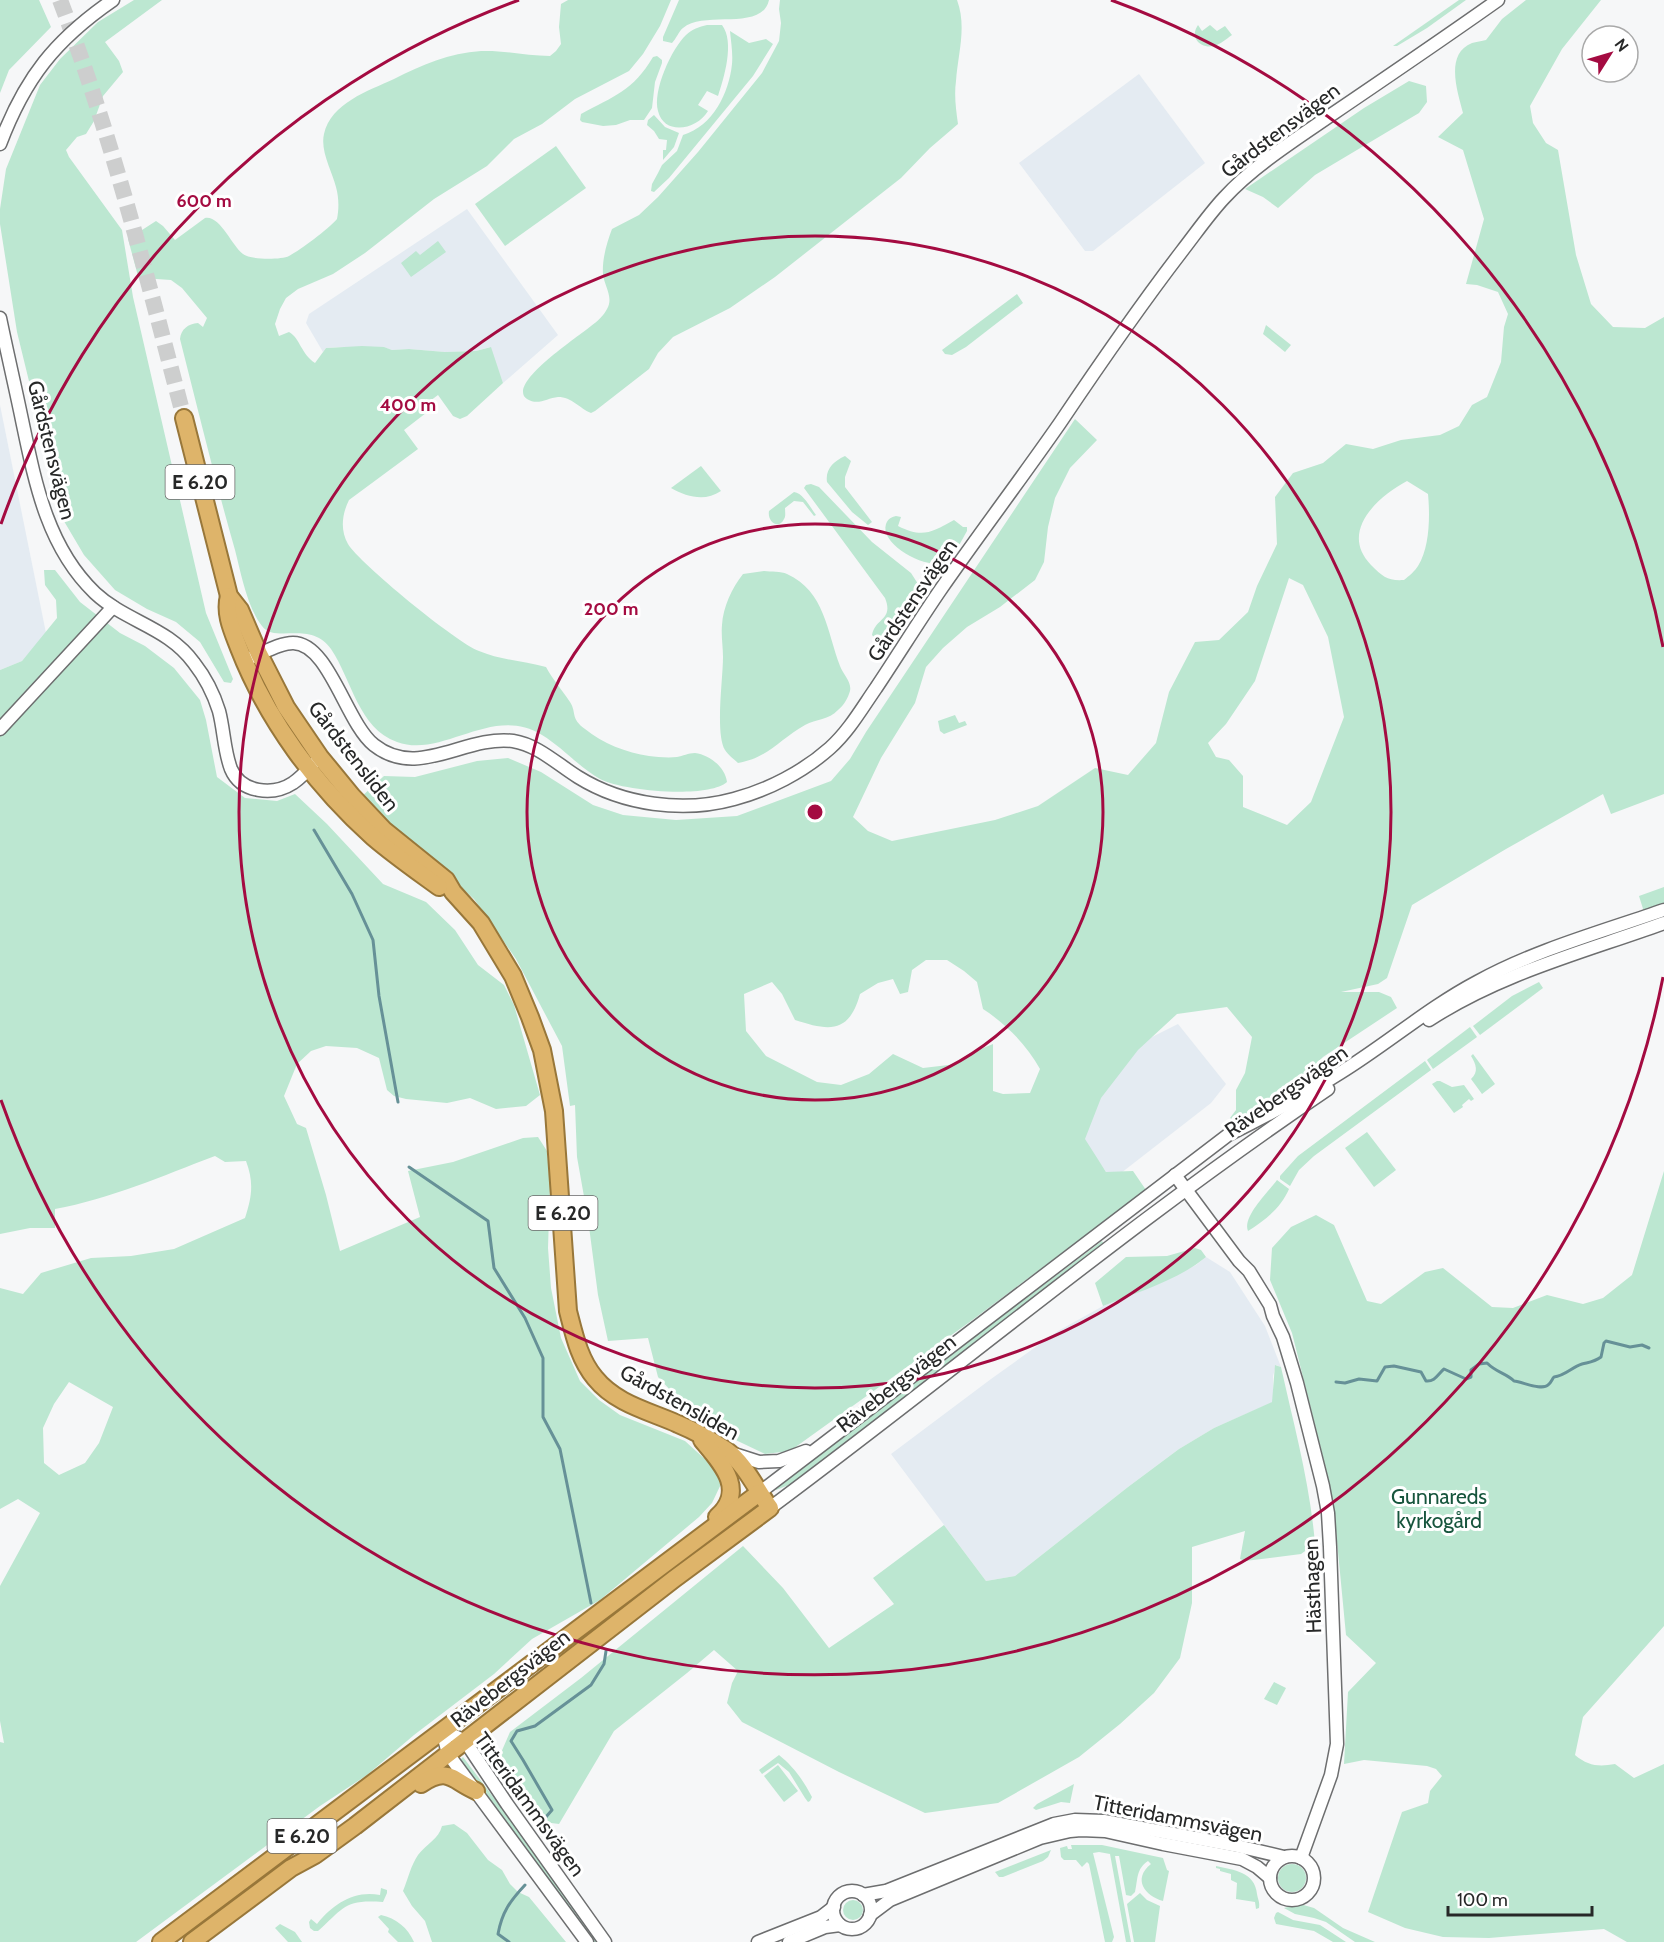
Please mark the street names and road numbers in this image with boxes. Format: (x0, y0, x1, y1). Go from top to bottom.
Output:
street label: Gårdstensvägen (1216, 77, 1344, 183)
street label: Gårdstensvägen (23, 378, 81, 522)
road number: E 6.20 (166, 465, 234, 499)
street label: Gårdstensvägen (862, 534, 962, 666)
street label: Gårdstensliden (303, 696, 405, 816)
street label: Rävebergsvägen (1220, 1039, 1352, 1143)
road number: E 6.20 (528, 1196, 598, 1230)
street label: Rävebergsvägen (831, 1329, 961, 1437)
street label: Gårdstensliden (616, 1359, 744, 1445)
street label: Hästhagen (1298, 1538, 1326, 1634)
street label: Rävebergsvägen (445, 1624, 575, 1732)
street label: Titteridammsvägen (469, 1727, 591, 1881)
street label: Titteridammsvägen (1091, 1789, 1265, 1847)
road number: E 6.20 (268, 1819, 336, 1853)

